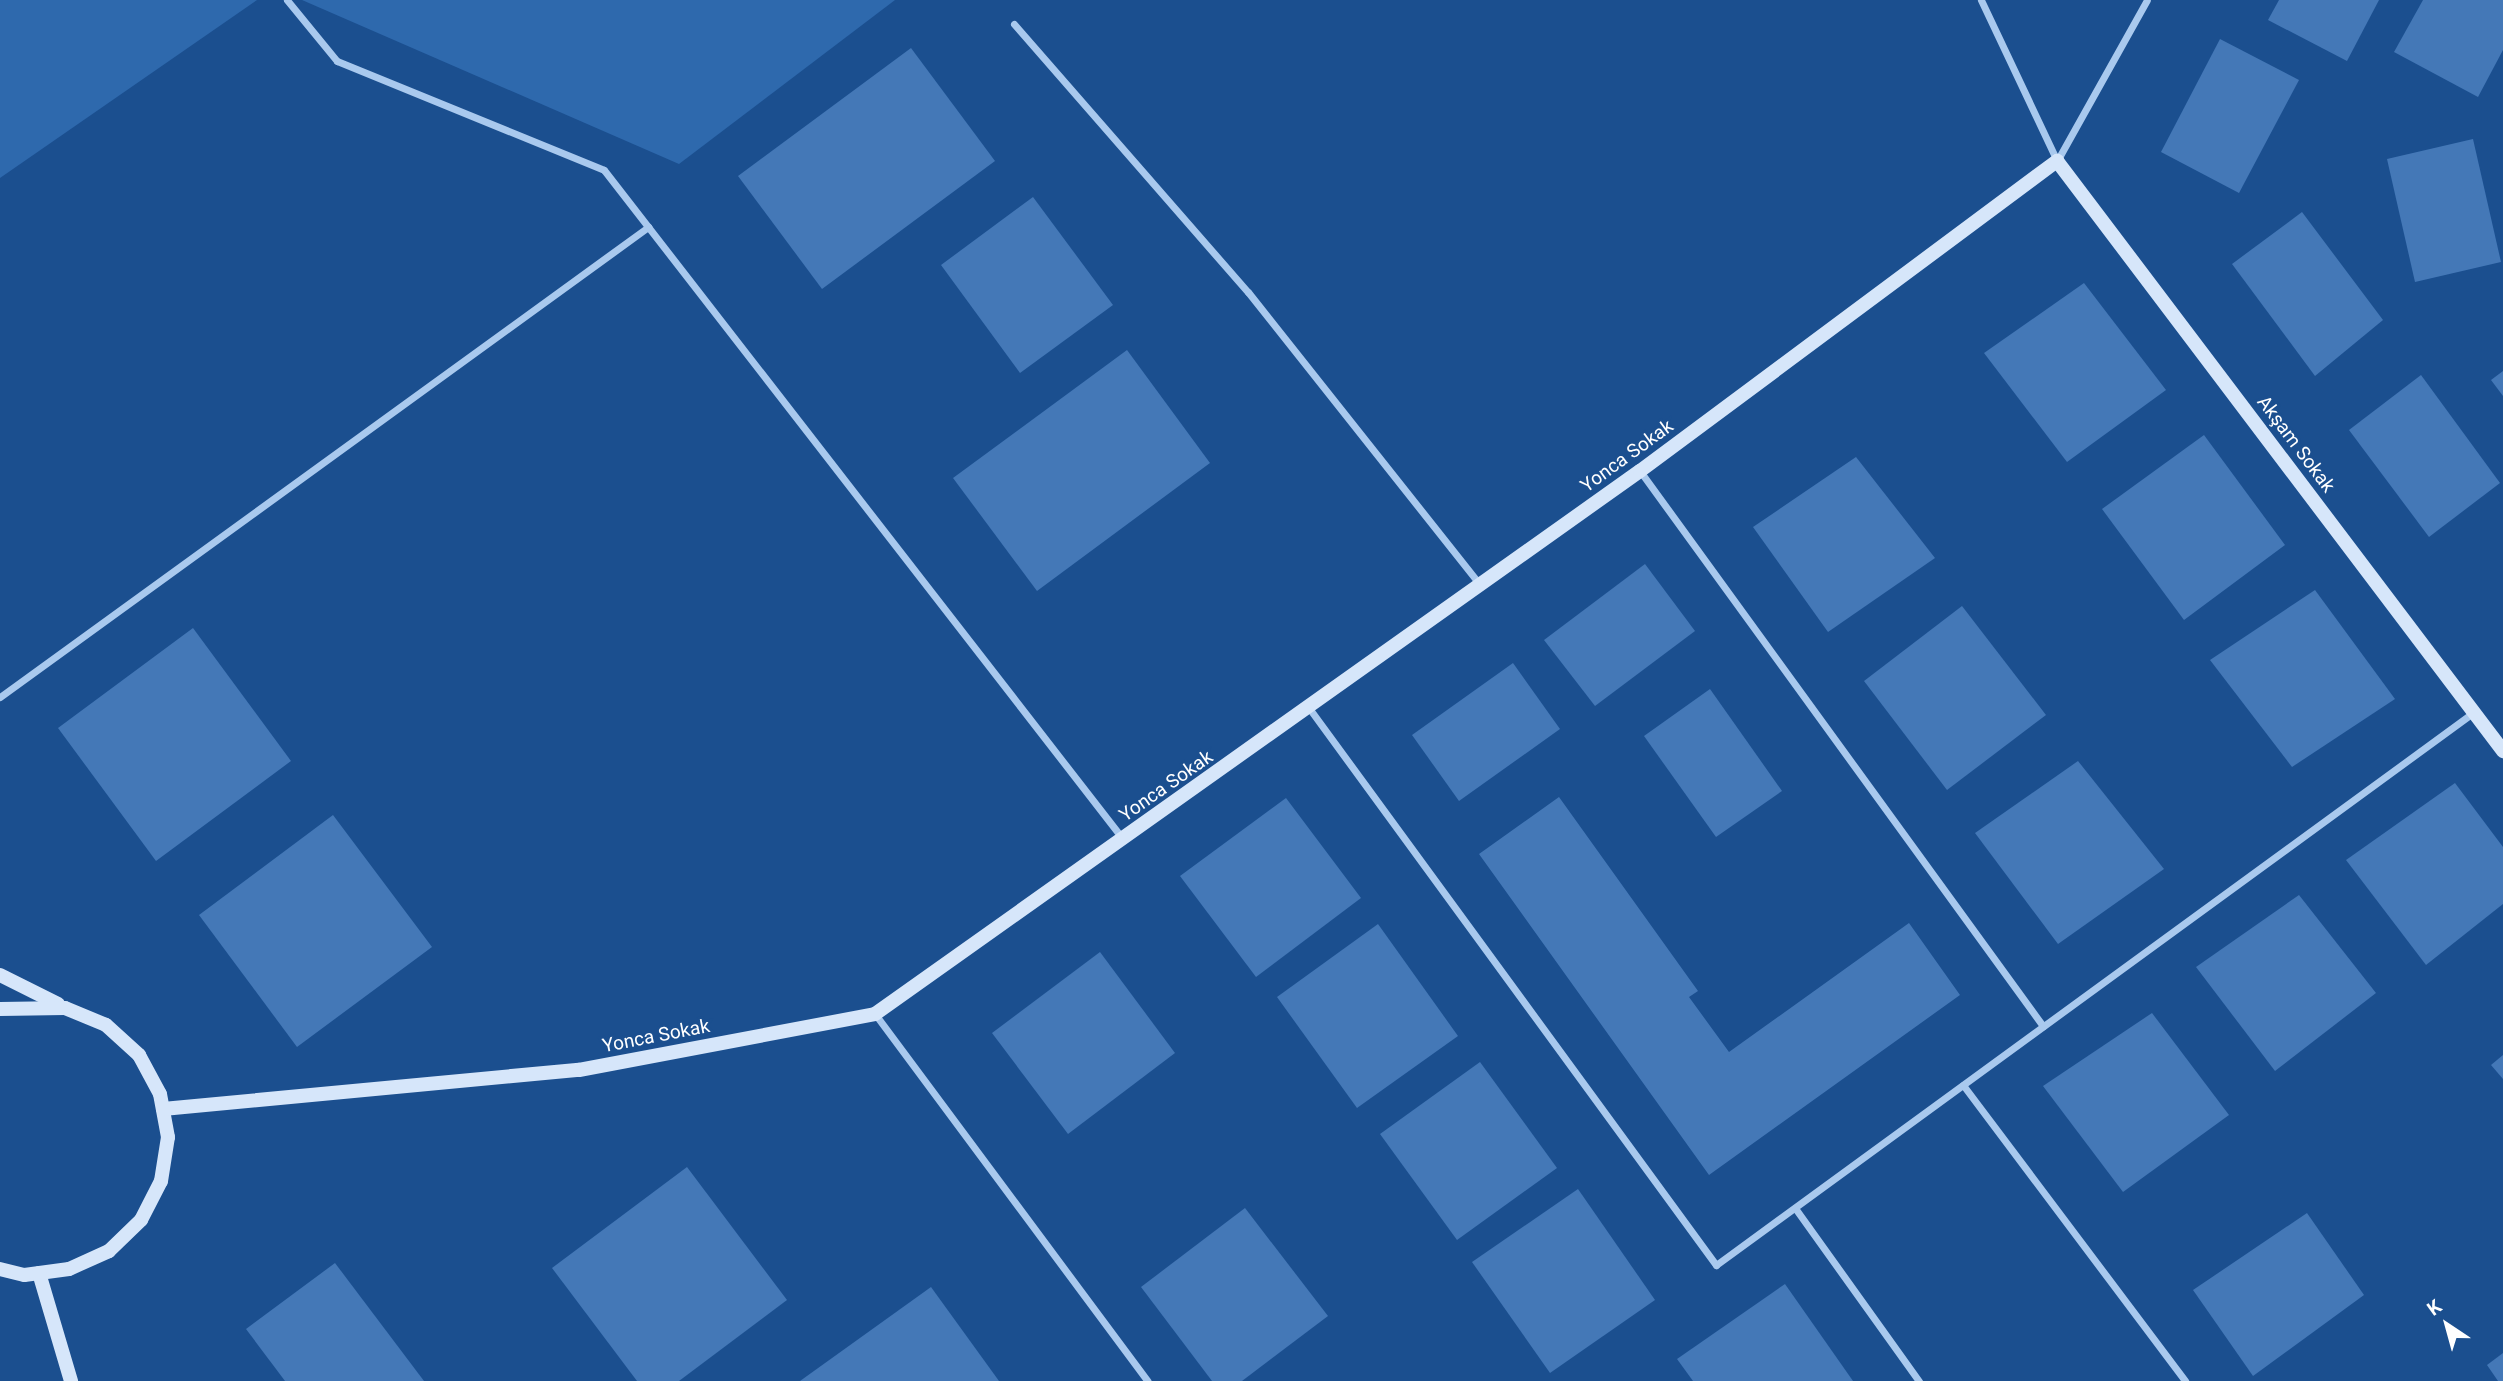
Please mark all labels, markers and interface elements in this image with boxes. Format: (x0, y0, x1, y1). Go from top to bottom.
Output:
street label: Akşam Sokak (2252, 391, 2340, 497)
street label: Yonca Sokak (1576, 415, 1678, 497)
street label: Yonca Sokak (1115, 745, 1217, 827)
street label: Yonca Sokak (600, 1014, 712, 1058)
north arrow (2412, 1290, 2482, 1360)
text: K (2423, 1295, 2446, 1320)

